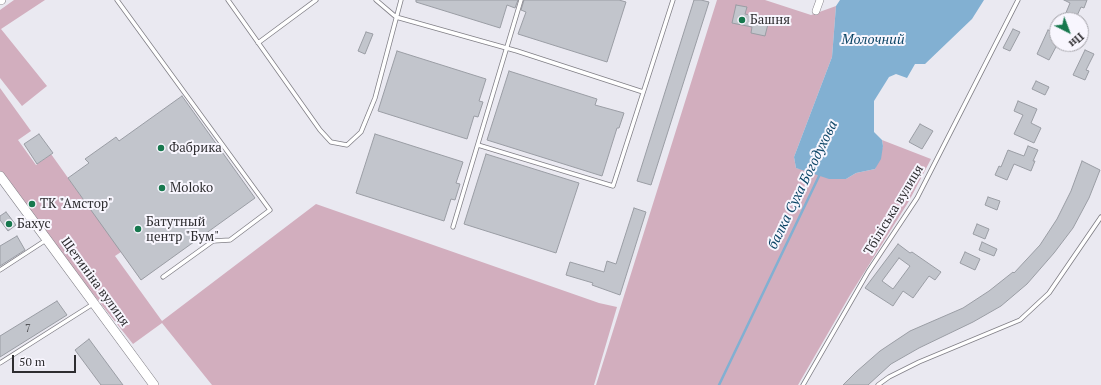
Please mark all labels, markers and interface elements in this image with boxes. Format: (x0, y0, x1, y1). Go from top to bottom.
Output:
place label: Башня (750, 12, 790, 28)
north arrow (1049, 12, 1089, 52)
marker: Башня (737, 15, 747, 25)
text: Пн (1066, 30, 1087, 51)
water label: Молочний (842, 32, 904, 48)
water label: балка Суха Богодухова (765, 118, 841, 252)
place label: Фабрика (169, 140, 222, 156)
marker: Фабрика (156, 143, 166, 153)
street label: Тбіліська вулиця (861, 162, 927, 258)
place label: Moloko (170, 180, 213, 196)
marker: Moloko (157, 183, 167, 193)
place label: ТК "Амстор" (40, 196, 113, 212)
marker: ТК "Амстор" (27, 199, 37, 209)
place label: Батутный центр "Бум" (146, 214, 219, 245)
place label: Бахус (17, 216, 51, 232)
marker: Бахус (4, 219, 14, 229)
marker: Батутный центр "Бум" (133, 224, 143, 234)
street label: Щетиніна вулиця (58, 235, 132, 329)
house number: 7 (25, 322, 31, 336)
scale bar (14, 347, 78, 373)
text: 50 m (19, 354, 45, 369)

